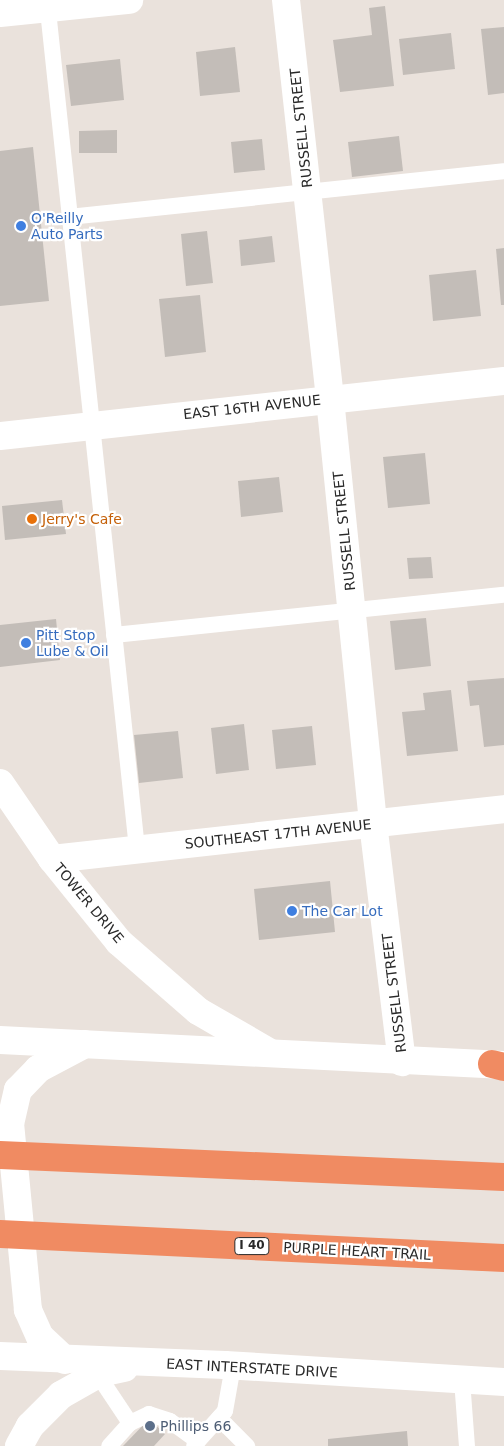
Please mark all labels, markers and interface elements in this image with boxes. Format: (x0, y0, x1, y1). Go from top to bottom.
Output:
street label: RUSSELL STREET (286, 67, 316, 189)
place label: O'Reilly Auto Parts (31, 210, 103, 242)
marker: O'Reilly Auto Parts (15, 220, 27, 232)
street label: EAST 16TH AVENUE (182, 391, 322, 423)
street label: RUSSELL STREET (329, 470, 359, 592)
place label: Jerry's Cafe (42, 511, 122, 527)
marker: Jerry's Cafe (26, 513, 38, 525)
place label: Pitt Stop Lube & Oil (36, 627, 109, 660)
marker: Pitt Stop Lube & Oil (20, 637, 32, 649)
street label: SOUTHEAST 17TH AVENUE (184, 816, 372, 852)
street label: TOWER DRIVE (51, 859, 127, 947)
place label: The Car Lot (302, 903, 383, 919)
marker: The Car Lot (286, 905, 298, 917)
street label: RUSSELL STREET (378, 932, 410, 1054)
road number: I 40 (233, 1236, 271, 1256)
street label: PURPLE HEART TRAIL (283, 1239, 431, 1263)
street label: EAST INTERSTATE DRIVE (166, 1355, 338, 1381)
place label: Phillips 66 (160, 1418, 231, 1434)
marker: Phillips 66 (144, 1420, 156, 1432)

